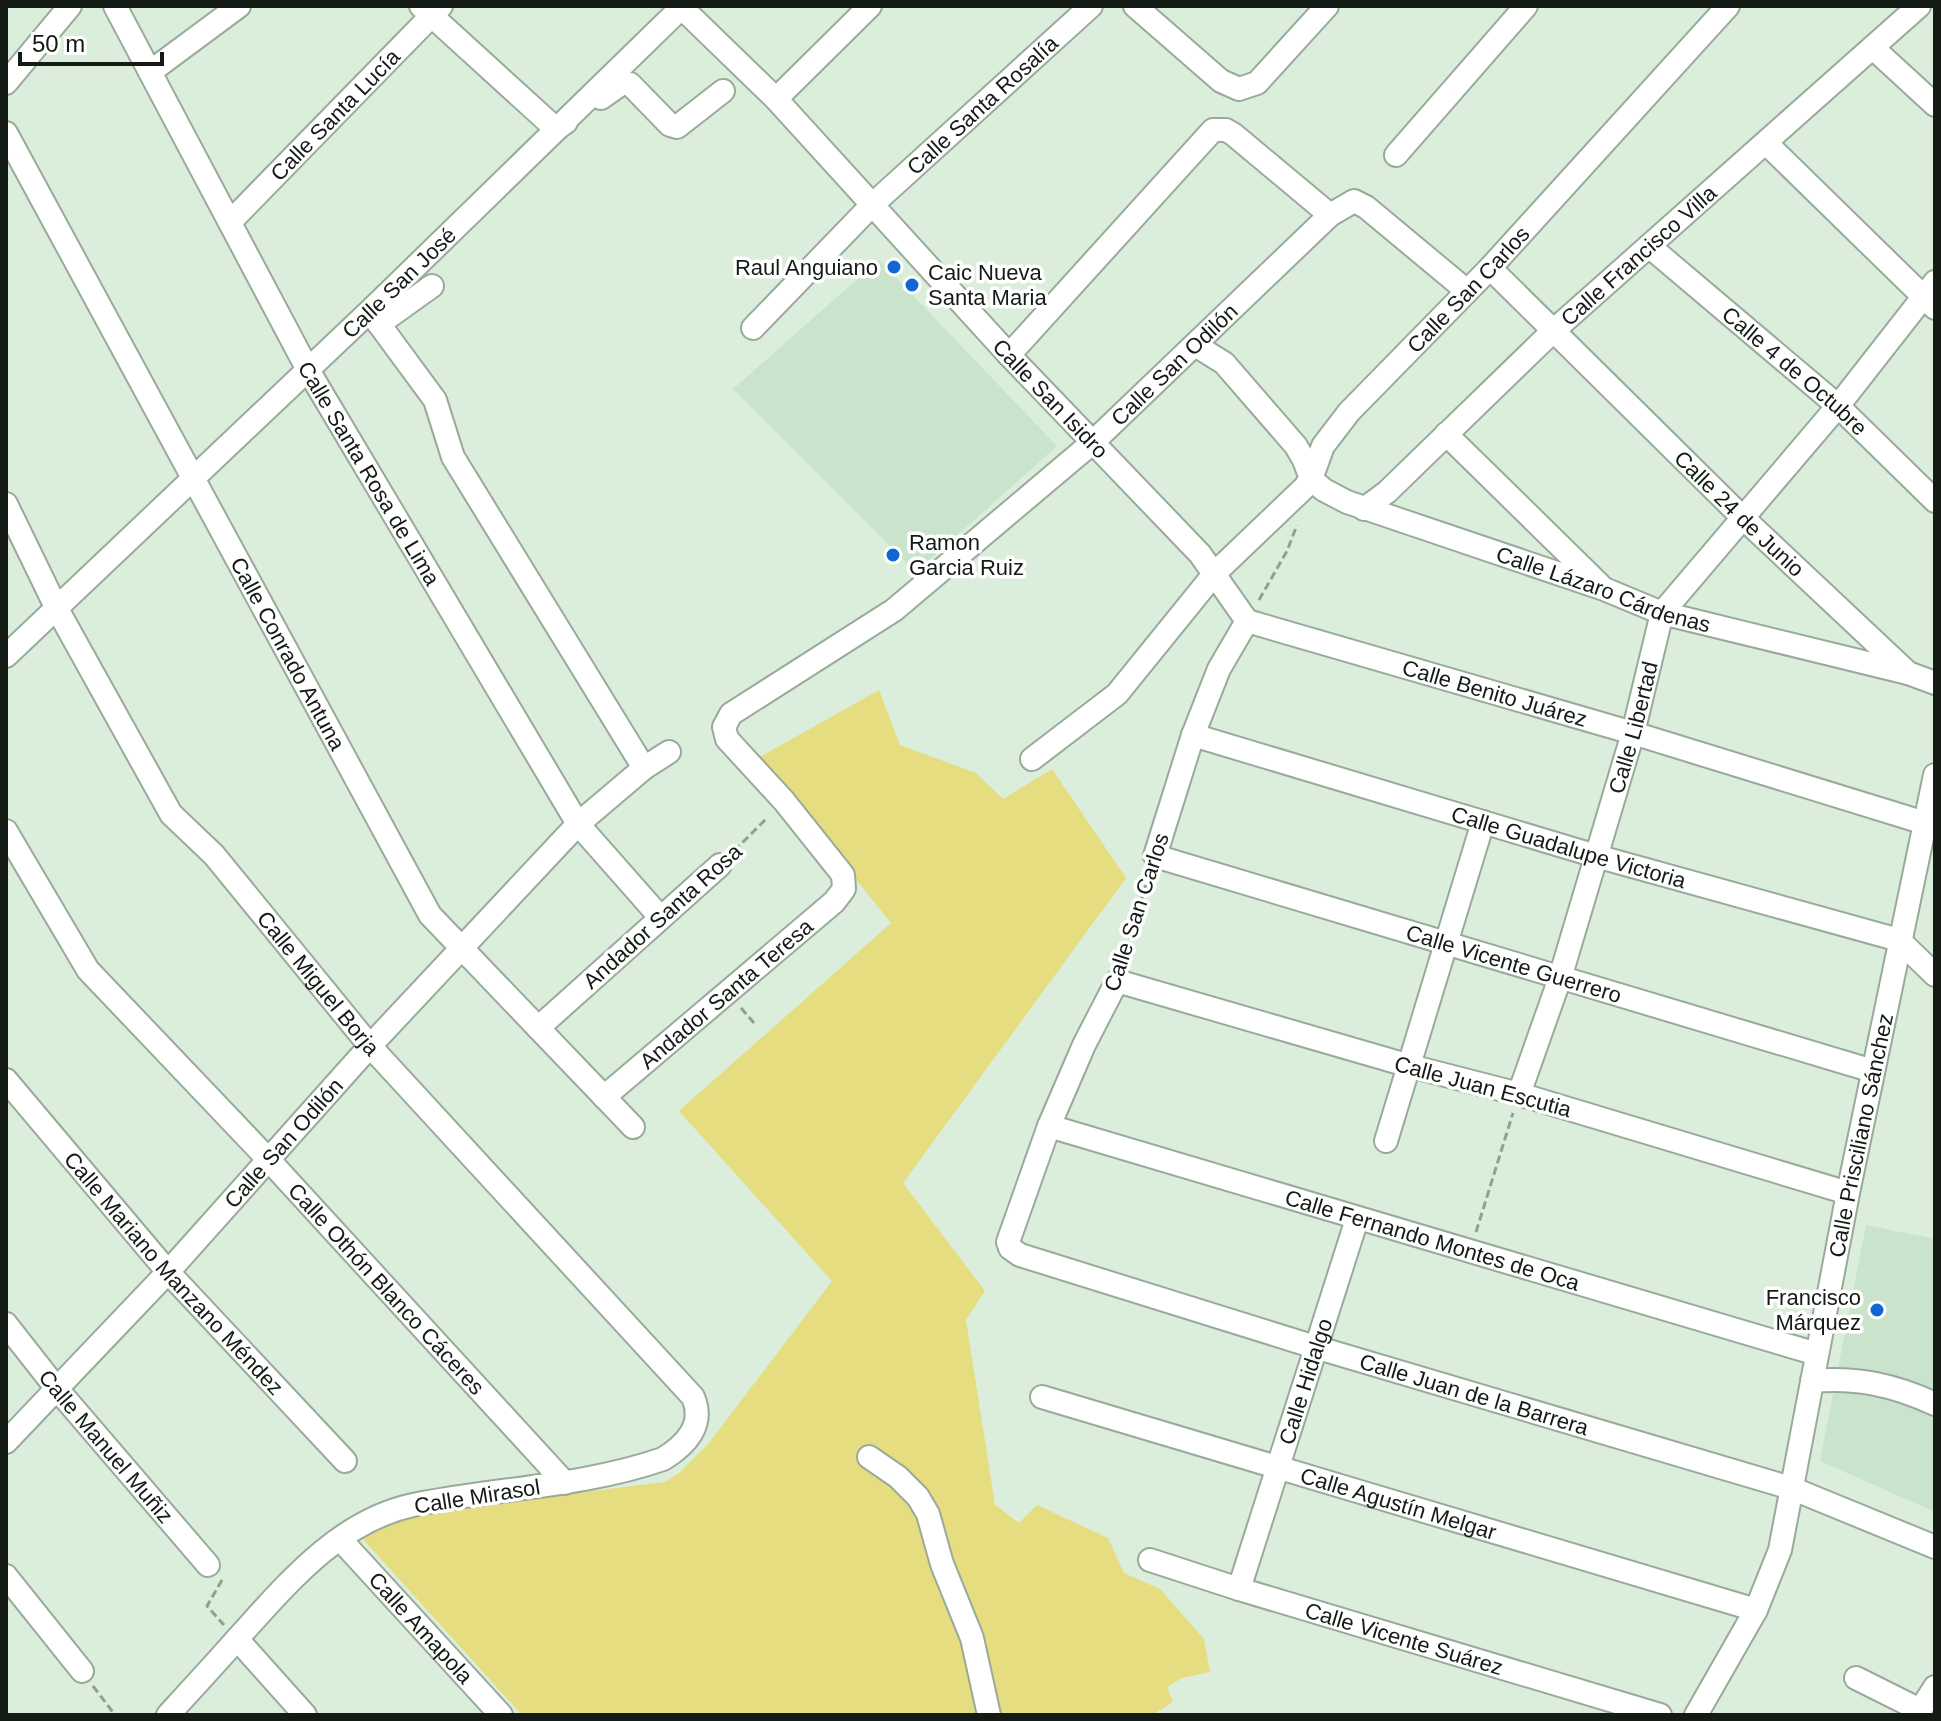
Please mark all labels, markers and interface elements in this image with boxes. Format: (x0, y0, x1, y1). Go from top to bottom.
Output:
scale bar (20, 16, 162, 66)
text: 50 m (32, 30, 85, 57)
street label: Calle Santa Rosalía (902, 30, 1063, 180)
street label: Calle Santa Lucía (265, 44, 405, 186)
street label: Calle Francisco Villa (1556, 180, 1722, 331)
street label: Calle San Carlos (1402, 221, 1535, 358)
street label: Calle San José (337, 222, 461, 343)
place label: Raul Anguiano (735, 255, 878, 280)
marker: Raul Anguiano (885, 258, 903, 276)
place label: Caic Nueva Santa Maria (928, 260, 1047, 310)
marker: Caic Nueva Santa Maria (903, 276, 921, 294)
street label: Calle San Odilón (1106, 299, 1243, 431)
street label: Calle 4 de Octubre (1717, 302, 1872, 441)
street label: Calle San Isidro (988, 334, 1113, 463)
street label: Calle Santa Rosa de Lima (293, 357, 445, 590)
street label: Calle 24 de Junio (1669, 446, 1809, 582)
place label: Ramon Garcia Ruiz (909, 530, 1024, 580)
street label: Calle Lázaro Cárdenas (1493, 541, 1713, 637)
marker: Ramon Garcia Ruiz (884, 546, 902, 564)
street label: Calle Conrado Antuna (225, 553, 350, 755)
street label: Calle Benito Juárez (1399, 655, 1590, 732)
street label: Calle Libertad (1604, 659, 1663, 797)
street label: Calle Guadalupe Victoria (1448, 801, 1689, 894)
street label: Calle San Carlos (1099, 830, 1174, 995)
street label: Andador Santa Rosa (578, 838, 747, 994)
street label: Calle Miguel Borja (252, 906, 385, 1061)
street label: Andador Santa Teresa (635, 913, 818, 1074)
street label: Calle Vicente Guerrero (1403, 920, 1624, 1008)
street label: Calle Prisciliano Sánchez (1824, 1011, 1898, 1259)
street label: Calle Juan Escutia (1392, 1051, 1575, 1122)
street label: Calle San Odilón (219, 1073, 348, 1213)
street label: Calle Mariano Manzano Méndez (59, 1147, 288, 1400)
street label: Calle Othón Blanco Cáceres (283, 1178, 489, 1400)
street label: Calle Fernando Montes de Oca (1282, 1185, 1583, 1296)
place label: Francisco Márquez (1766, 1285, 1861, 1335)
marker: Francisco Márquez (1868, 1301, 1886, 1319)
street label: Calle Hidalgo (1274, 1315, 1338, 1448)
street label: Calle Juan de la Barrera (1357, 1349, 1592, 1441)
street label: Calle Manuel Muñiz (34, 1365, 178, 1528)
street label: Calle Agustín Melgar (1297, 1463, 1499, 1545)
street label: Calle Mirasol (412, 1474, 542, 1519)
street label: Calle Amapola (363, 1567, 478, 1689)
street label: Calle Vicente Suárez (1302, 1598, 1506, 1680)

